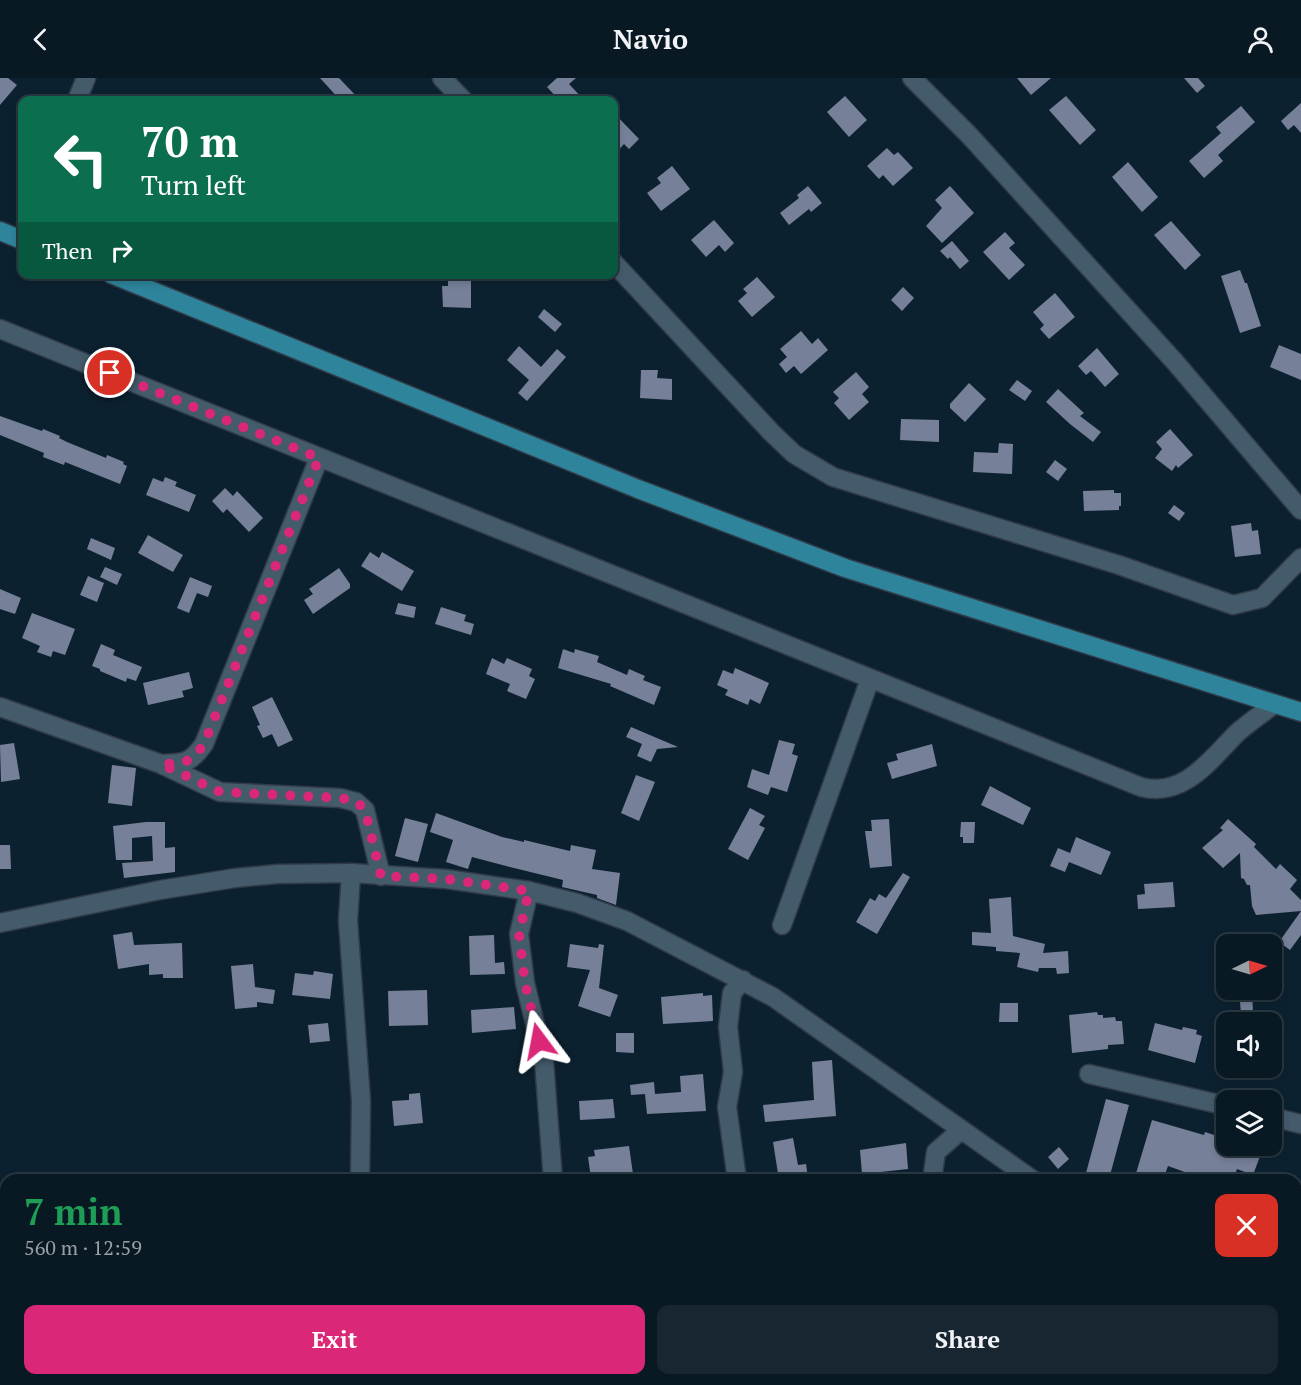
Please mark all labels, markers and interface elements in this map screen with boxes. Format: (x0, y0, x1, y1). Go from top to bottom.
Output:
text: Navio (613, 21, 688, 57)
icon: back (24, 23, 57, 56)
icon: person (1244, 23, 1277, 56)
text: 70 m (141, 113, 239, 169)
icon: left (42, 120, 120, 198)
text: Turn left (141, 167, 246, 203)
icon: right (105, 234, 138, 267)
text: Then (42, 236, 93, 265)
pin (84, 347, 135, 398)
icon: arrive (93, 356, 126, 389)
north arrow (1216, 934, 1282, 1000)
map controls (1216, 934, 1282, 1156)
position arrow (507, 1009, 571, 1073)
button: sound (1216, 1012, 1282, 1078)
button: layers (1216, 1090, 1282, 1156)
text: 7 min (24, 1188, 122, 1235)
button: close (1215, 1194, 1278, 1257)
text: 560 m · 12:59 (24, 1234, 142, 1261)
button: Exit (24, 1305, 645, 1374)
button: Share (657, 1305, 1278, 1374)

